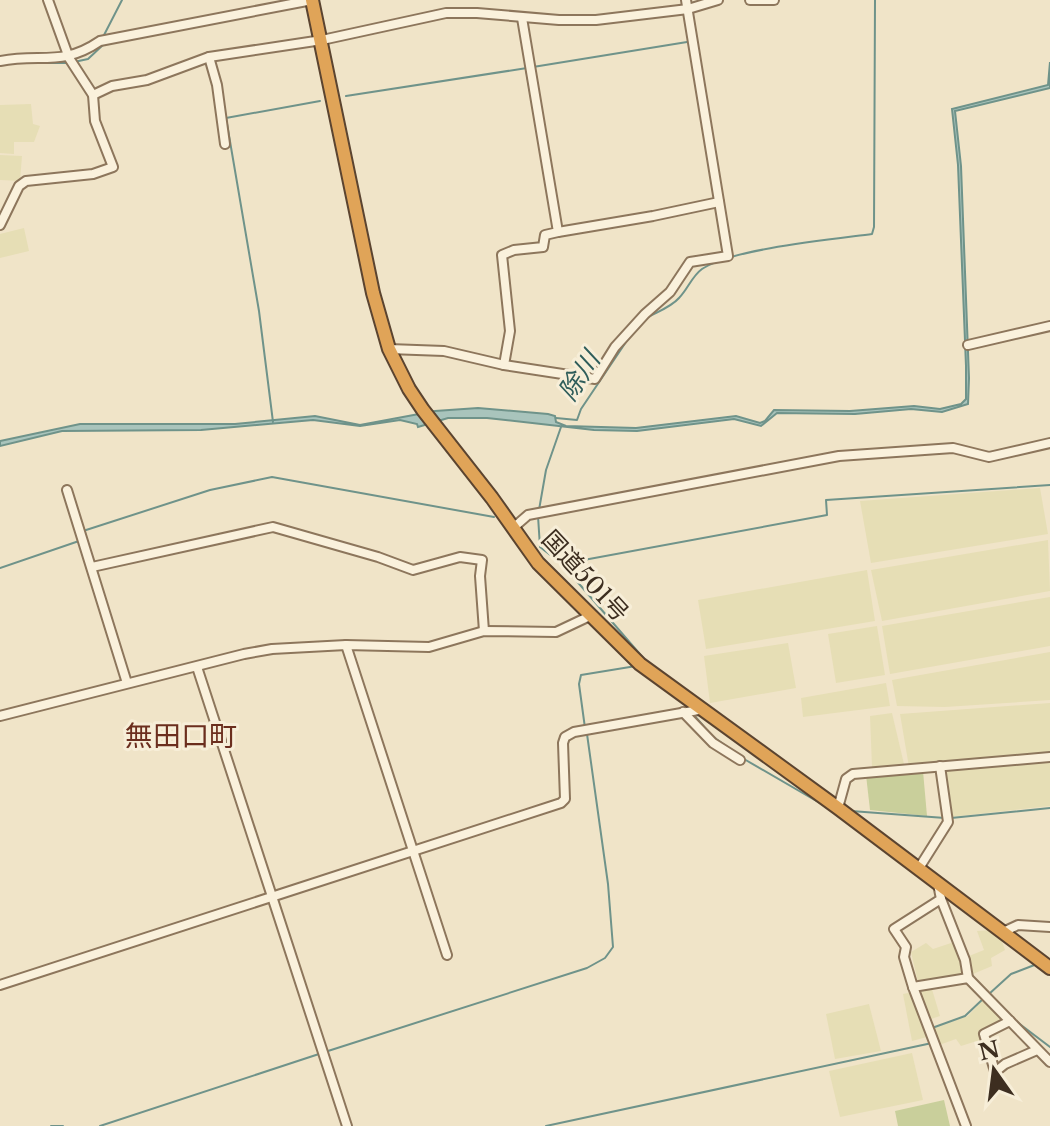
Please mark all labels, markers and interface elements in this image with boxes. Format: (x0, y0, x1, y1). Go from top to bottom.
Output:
water label: 除川 (551, 343, 608, 407)
street label: 国道501号 (536, 524, 635, 627)
district label: 無田口町 (125, 719, 237, 754)
north arrow (954, 1030, 1034, 1110)
text: N (976, 1035, 1003, 1067)

